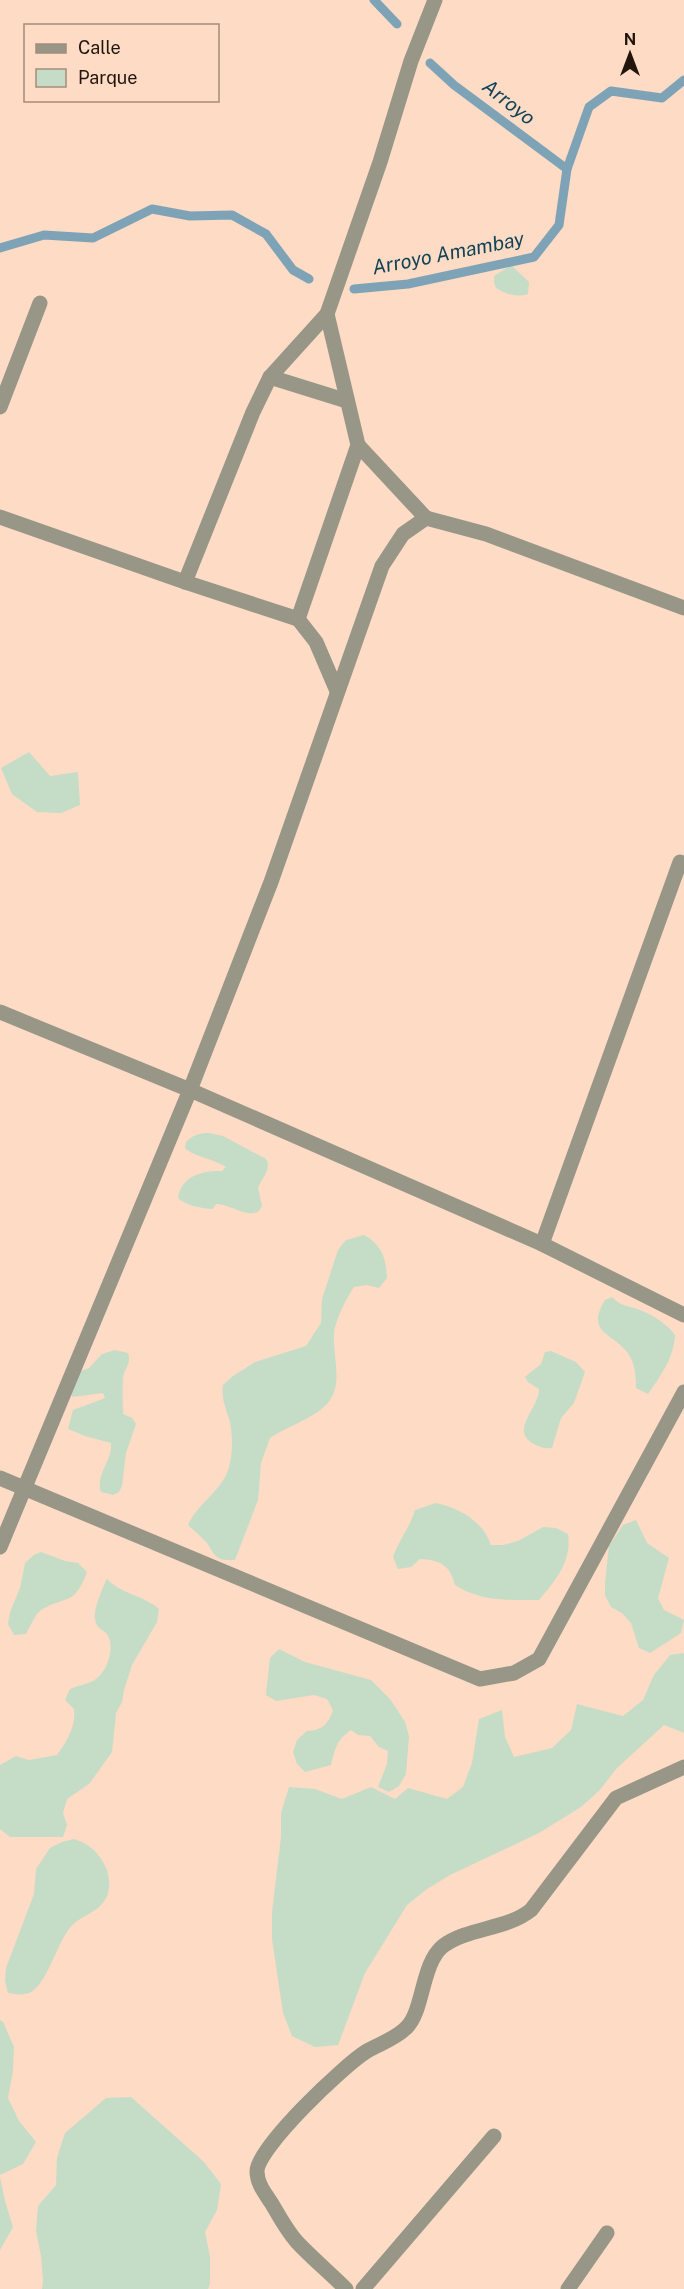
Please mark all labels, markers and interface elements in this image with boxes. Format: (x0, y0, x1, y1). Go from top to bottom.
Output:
legend (24, 24, 219, 102)
north arrow (600, 24, 660, 84)
text: N (624, 30, 636, 49)
text: Calle (78, 37, 121, 58)
text: Parque (78, 67, 138, 88)
water label: Arroyo (478, 74, 540, 130)
water label: Arroyo Amambay (370, 226, 527, 279)

